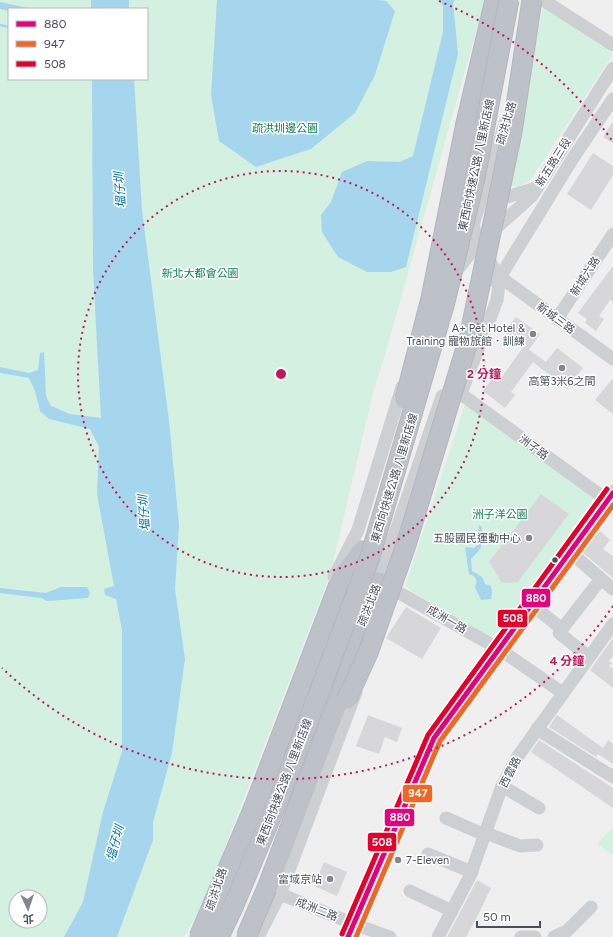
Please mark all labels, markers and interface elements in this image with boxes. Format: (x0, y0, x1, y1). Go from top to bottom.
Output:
legend (8, 8, 148, 80)
text: 880 (44, 17, 67, 31)
text: 947 (44, 37, 65, 51)
text: 508 (44, 57, 66, 71)
street label: 東西向快速公路 八里新店線 (456, 98, 497, 232)
street label: 疏洪北路 (494, 100, 519, 146)
park label: 疏洪圳邊公園 (252, 122, 318, 135)
street label: 新五路三段 (533, 135, 574, 189)
water label: 塭仔圳 (112, 170, 128, 208)
street label: 新城六路 (568, 254, 603, 298)
park label: 新北大都會公園 (162, 267, 239, 280)
street label: 新城三路 (534, 300, 577, 337)
place label: A+ Pet Hotel & Training 寵物旅館．訓練 (407, 322, 525, 348)
marker: A+ Pet Hotel & Training 寵物旅館．訓練 (528, 329, 538, 339)
marker: 高第3米6之間 (557, 363, 567, 373)
centre of rings (274, 367, 288, 381)
text: 2 分鐘 (467, 367, 501, 381)
place label: 高第3米6之間 (528, 375, 596, 388)
street label: 東西向快速公路 八里新店線 (369, 412, 420, 544)
street label: 洲子路 (517, 432, 551, 462)
water label: 塭仔圳 (136, 493, 152, 531)
park label: 洲子洋公園 (473, 508, 528, 521)
place label: 五股國民運動中心 (433, 532, 521, 545)
marker: 五股國民運動中心 (524, 533, 534, 543)
unlabelled marker (550, 555, 560, 565)
street label: 疏洪北路 (356, 582, 383, 628)
line badge: 880 (521, 588, 551, 608)
text: 880 (526, 592, 546, 605)
street label: 成洲一路 (424, 603, 469, 636)
line badge: 508 (497, 609, 528, 628)
text: 508 (503, 612, 523, 625)
text: 4 分鐘 (550, 654, 584, 668)
street label: 東西向快速公路 八里新店線 (254, 717, 315, 847)
street label: 西雲路 (497, 755, 524, 790)
line badge: 947 (402, 784, 433, 803)
text: 947 (408, 787, 428, 800)
line badge: 880 (384, 808, 415, 827)
text: 880 (390, 811, 410, 824)
water label: 塭仔圳 (104, 822, 127, 862)
line badge: 508 (367, 832, 397, 852)
text: 508 (372, 836, 392, 849)
place label: 7-Eleven (406, 854, 449, 867)
marker: 7-Eleven (393, 855, 403, 865)
street label: 疏洪北路 (203, 866, 229, 912)
place label: 富域京站 (278, 873, 322, 886)
marker: 富域京站 (325, 874, 335, 884)
north arrow (8, 889, 48, 929)
street label: 成洲二路 (294, 895, 340, 924)
scale bar (477, 903, 540, 929)
text: 50 m (483, 910, 511, 924)
text: 北 (23, 912, 34, 925)

